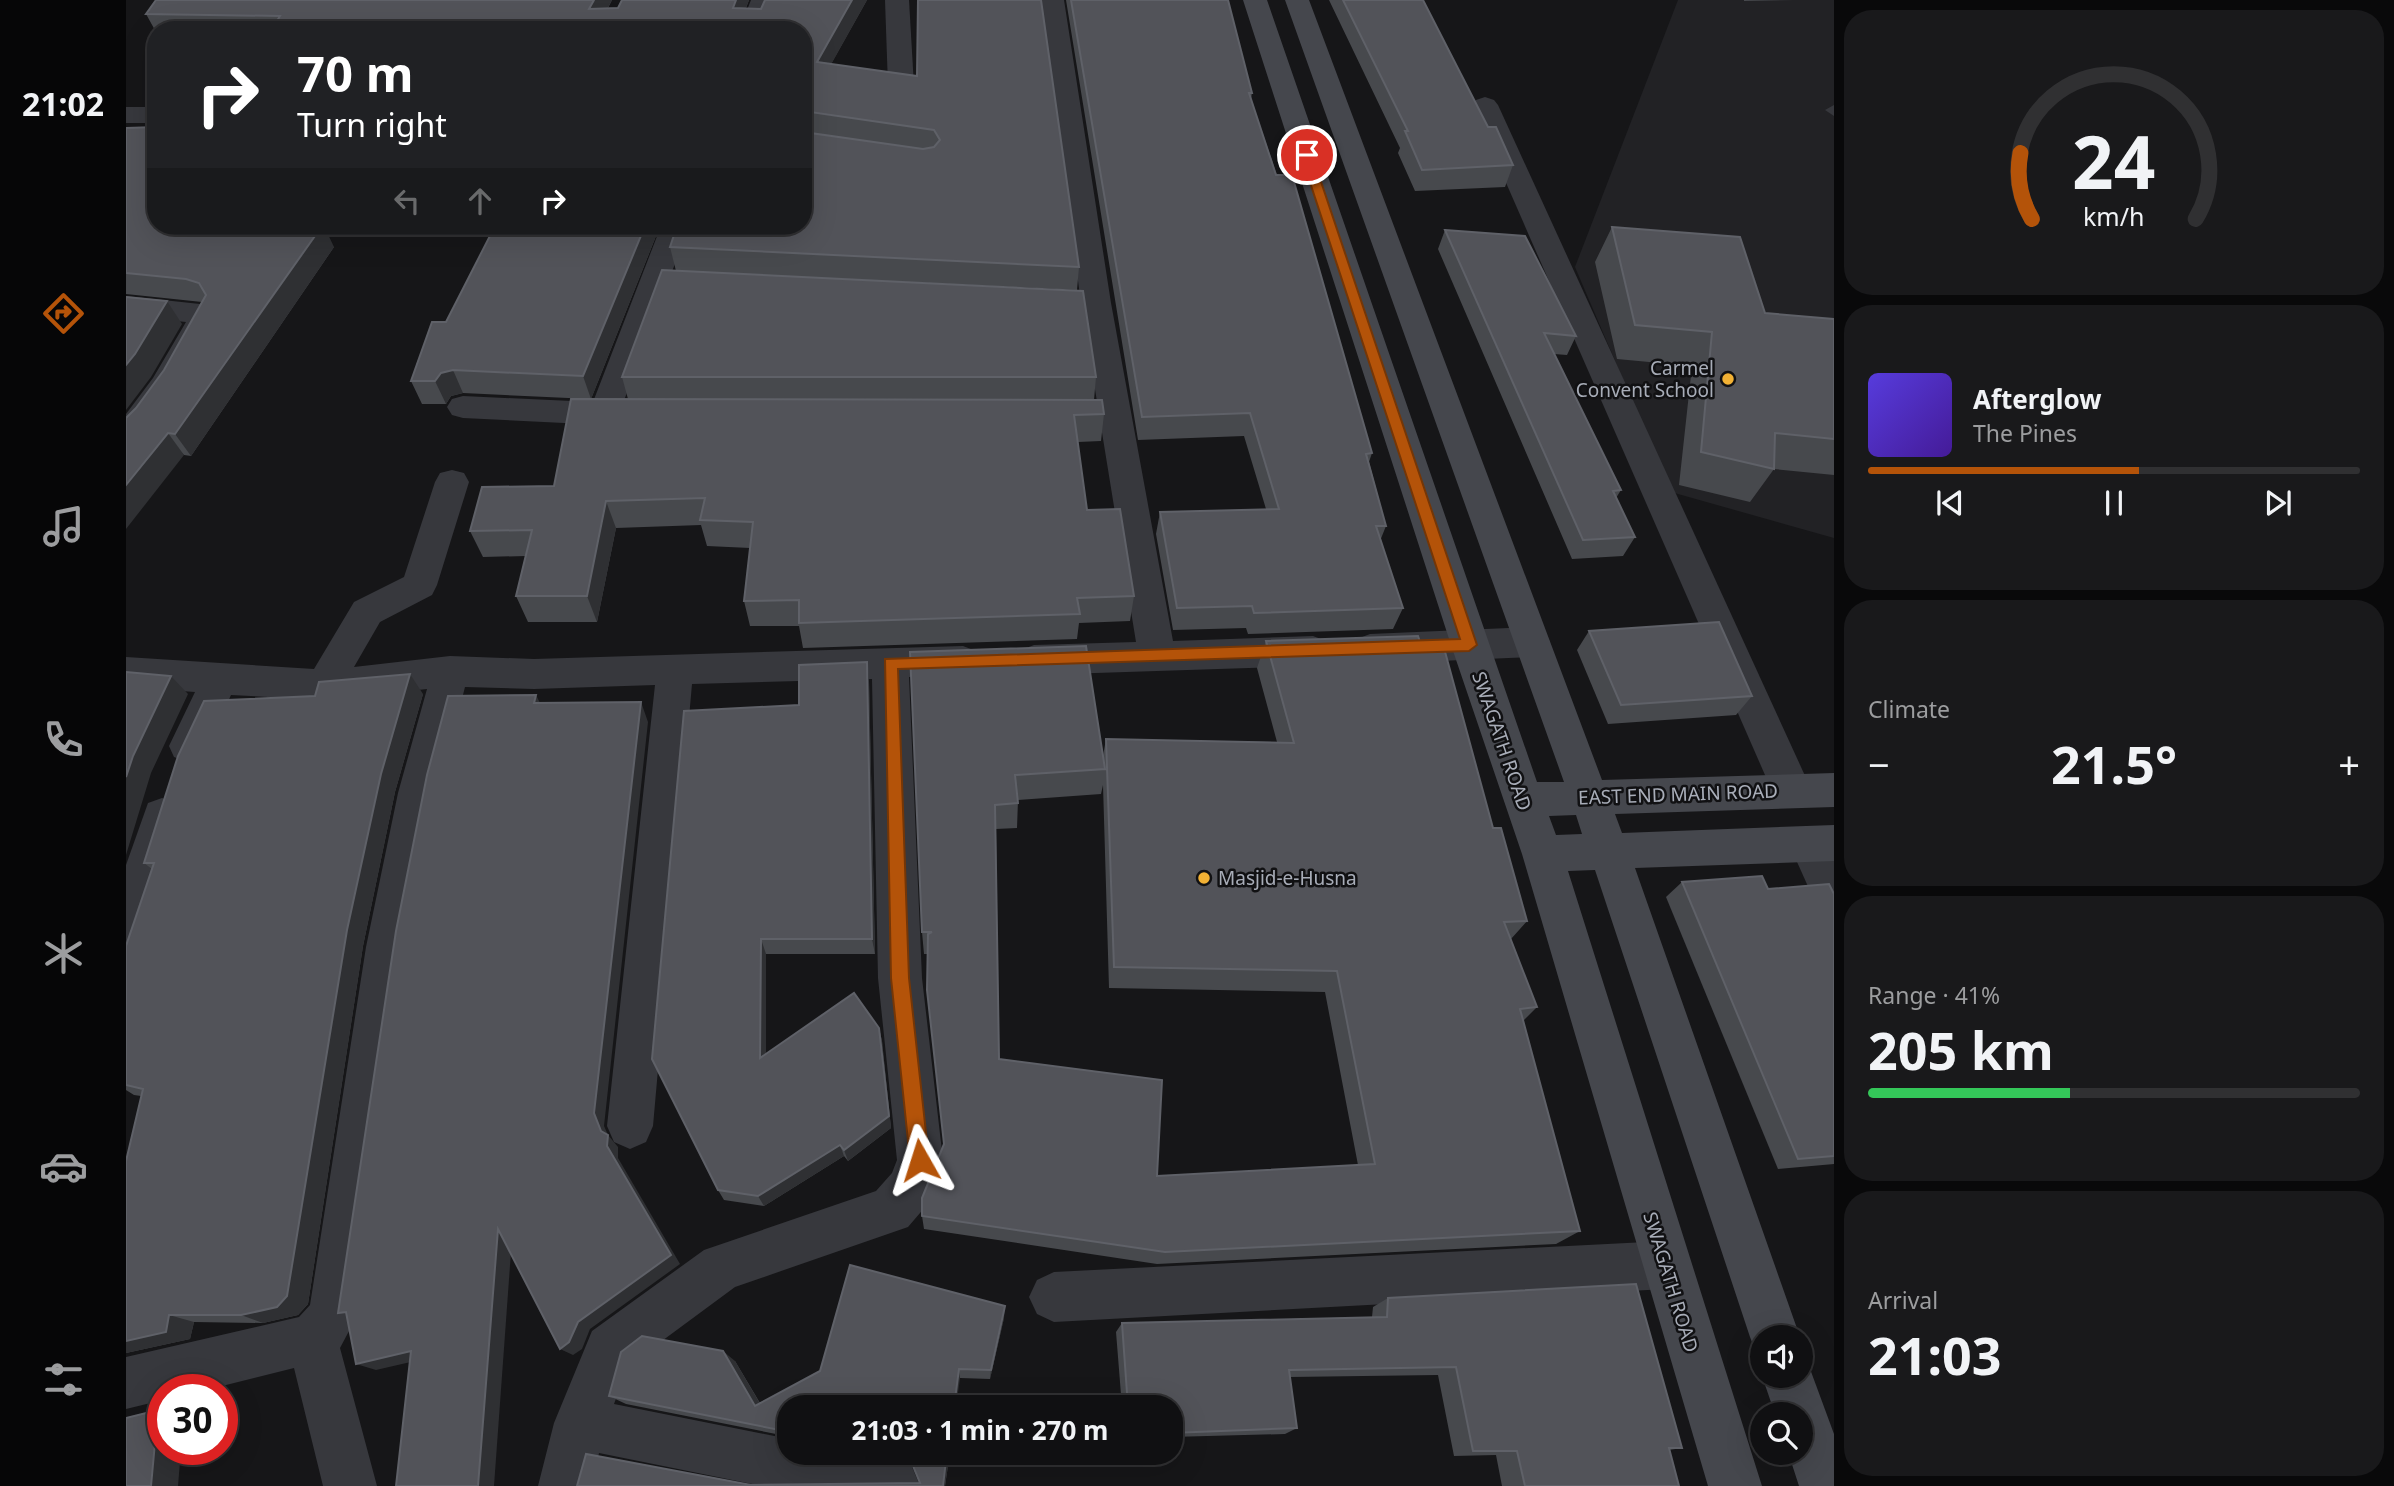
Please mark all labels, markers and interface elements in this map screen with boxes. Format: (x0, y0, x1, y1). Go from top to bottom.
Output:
text: 70 m (297, 40, 414, 106)
icon: right (182, 49, 273, 140)
text: 21:02 (22, 82, 104, 125)
text: Turn right (297, 103, 447, 146)
text: 24 (2072, 111, 2156, 210)
pin (1277, 125, 1337, 185)
icon: arrive (1288, 136, 1326, 174)
icon: left (388, 182, 426, 220)
icon: ahead (461, 182, 499, 220)
icon: right (534, 182, 572, 220)
text: km/h (2083, 198, 2145, 232)
icon: directions (39, 289, 88, 338)
place label: Carmel Convent School (1576, 355, 1714, 403)
marker: Carmel Convent School (1720, 371, 1736, 387)
text: Afterglow (1973, 381, 2101, 417)
text: The Pines (1973, 417, 2077, 449)
icon: previous (1931, 484, 1969, 522)
icon: pause (2095, 484, 2133, 522)
icon: next (2259, 484, 2297, 522)
icon: music (39, 502, 88, 551)
street label: SWAGATH ROAD (1466, 668, 1538, 814)
text: Climate (1868, 693, 1950, 725)
icon: phone (39, 715, 88, 764)
text: 21.5° (2051, 728, 2177, 799)
text: − (1868, 738, 1890, 790)
text: + (2338, 738, 2360, 790)
street label: EAST END MAIN ROAD (1578, 778, 1778, 810)
place label: Masjid-e-Husna (1218, 865, 1357, 891)
marker: Masjid-e-Husna (1196, 870, 1212, 886)
icon: climate (39, 929, 88, 978)
text: Range · 41% (1868, 979, 2000, 1011)
text: 205 km (1868, 1014, 2054, 1085)
position arrow (883, 1123, 957, 1197)
icon: car (39, 1142, 88, 1191)
street label: SWAGATH ROAD (1637, 1209, 1705, 1355)
text: Arrival (1868, 1284, 1938, 1316)
text: 21:03 (1868, 1319, 2002, 1390)
map controls (1750, 1325, 1813, 1465)
button: sound (1750, 1325, 1813, 1388)
icon: filters (39, 1355, 88, 1404)
speed limit sign: 30 (147, 1374, 238, 1465)
button: search (1750, 1402, 1813, 1465)
text: 21:03 · 1 min · 270 m (852, 1412, 1108, 1448)

